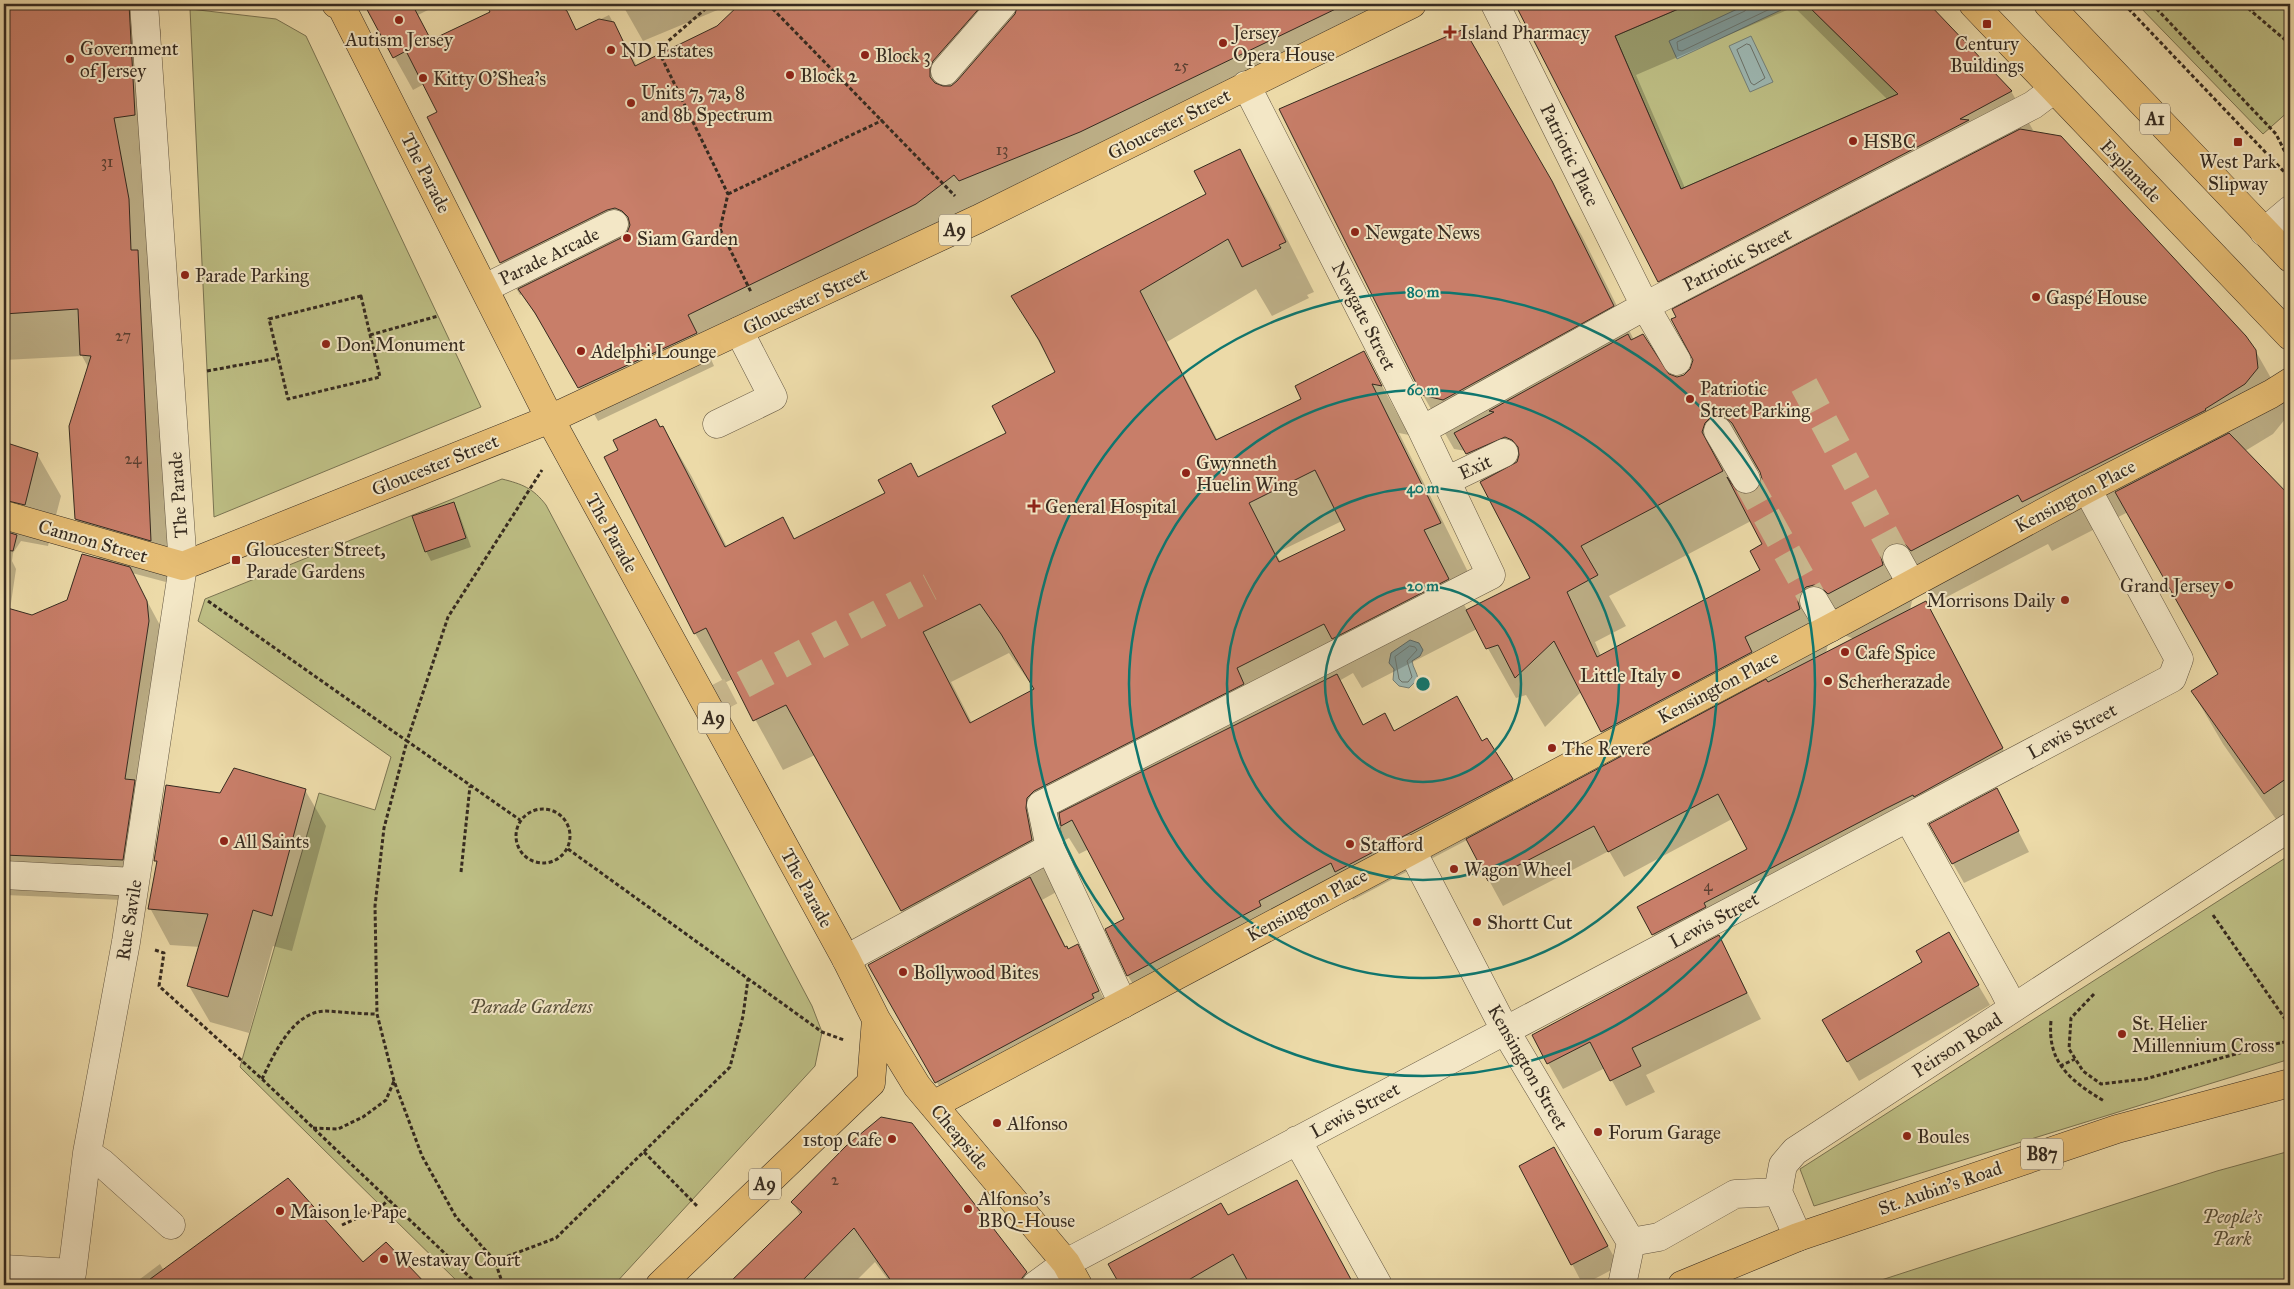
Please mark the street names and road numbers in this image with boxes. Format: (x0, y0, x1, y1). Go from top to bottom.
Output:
street label: Gloucester Street (1104, 83, 1234, 165)
street label: Patriotic Place (1535, 100, 1605, 210)
road number: A1 (2140, 104, 2170, 134)
street label: The Parade (396, 129, 456, 217)
street label: Esplanade (2095, 135, 2167, 207)
road number: A9 (939, 214, 971, 246)
street label: Parade Arcade (495, 222, 603, 290)
street label: Patriotic Street (1679, 222, 1795, 296)
street label: Newgate Street (1326, 258, 1401, 375)
street label: Gloucester Street (739, 262, 871, 340)
street label: Gloucester Street (368, 429, 502, 501)
street label: Exit (1455, 449, 1495, 485)
street label: The Parade (163, 451, 192, 539)
street label: Kensington Place (2011, 454, 2140, 538)
street label: The Parade (581, 490, 643, 577)
street label: Cannon Street (36, 514, 151, 568)
street label: Kensington Place (1654, 645, 1783, 729)
street label: Lewis Street (2023, 698, 2121, 764)
road number: A9 (698, 702, 730, 734)
street label: The Parade (776, 845, 838, 932)
street label: Kensington Place (1243, 863, 1372, 947)
street label: Rue Savile (111, 878, 147, 962)
street label: Lewis Street (1665, 887, 1763, 953)
street label: Kensington Street (1482, 1000, 1573, 1134)
street label: Peirson Road (1908, 1007, 2006, 1082)
street label: Lewis Street (1306, 1077, 1404, 1143)
street label: Cheapside (926, 1100, 994, 1174)
road number: B87 (2021, 1138, 2063, 1170)
street label: St. Aubin's Road (1875, 1156, 2005, 1220)
road number: A9 (749, 1168, 781, 1200)

